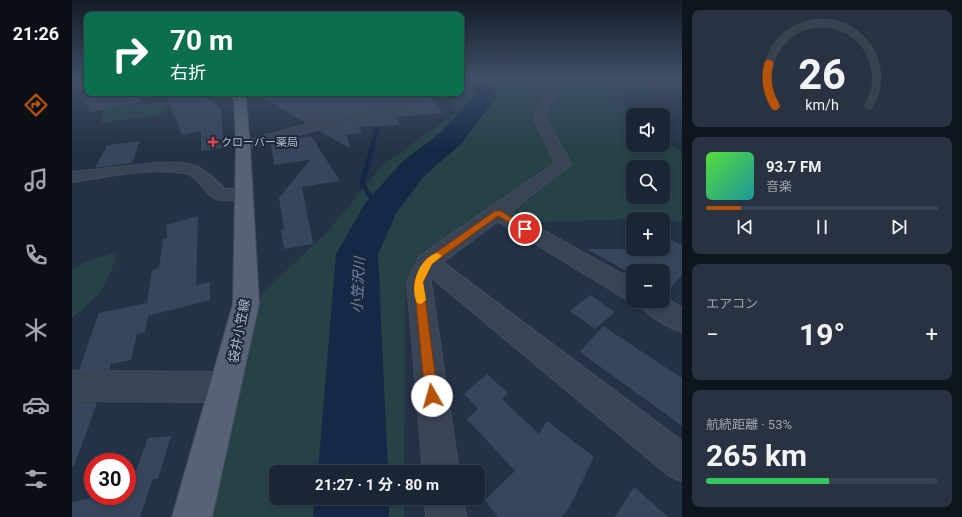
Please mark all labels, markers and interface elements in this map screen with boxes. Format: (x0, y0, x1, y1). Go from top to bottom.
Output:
text: 21:26 (13, 23, 59, 44)
text: 70 m (170, 24, 233, 57)
icon: right (104, 28, 156, 80)
text: 26 (798, 50, 846, 99)
text: 右折 (170, 62, 206, 83)
icon: directions (22, 91, 50, 119)
text: km/h (805, 97, 839, 113)
map controls (626, 108, 670, 308)
button: sound (626, 108, 670, 152)
place label: クローバー薬局 (221, 136, 298, 149)
marker: クローバー薬局 (208, 137, 218, 147)
text: 93.7 FM (766, 158, 821, 176)
button: search (626, 160, 670, 204)
icon: music (22, 166, 50, 194)
text: 音楽 (766, 179, 792, 194)
pin (508, 212, 542, 246)
button: + (626, 212, 670, 256)
icon: previous (734, 216, 756, 238)
icon: pause (811, 216, 833, 238)
icon: next (888, 216, 910, 238)
icon: arrive (514, 218, 536, 240)
icon: phone (22, 241, 50, 269)
water label: 小笠沢川 (349, 255, 368, 313)
button: − (626, 264, 670, 308)
text: エアコン (706, 296, 758, 311)
street label: 袋井小笠線 (225, 298, 253, 364)
icon: climate (22, 316, 50, 344)
text: 19° (799, 317, 845, 352)
text: − (706, 322, 719, 347)
text: + (926, 322, 938, 347)
position arrow (411, 375, 453, 417)
icon: car (22, 391, 50, 419)
text: 航続距離 · 53% (706, 417, 792, 432)
text: 265 km (706, 438, 807, 473)
speed limit sign: 30 (84, 453, 136, 505)
icon: filters (22, 465, 50, 493)
text: 21:27 · 1 分 · 80 m (315, 476, 439, 494)

